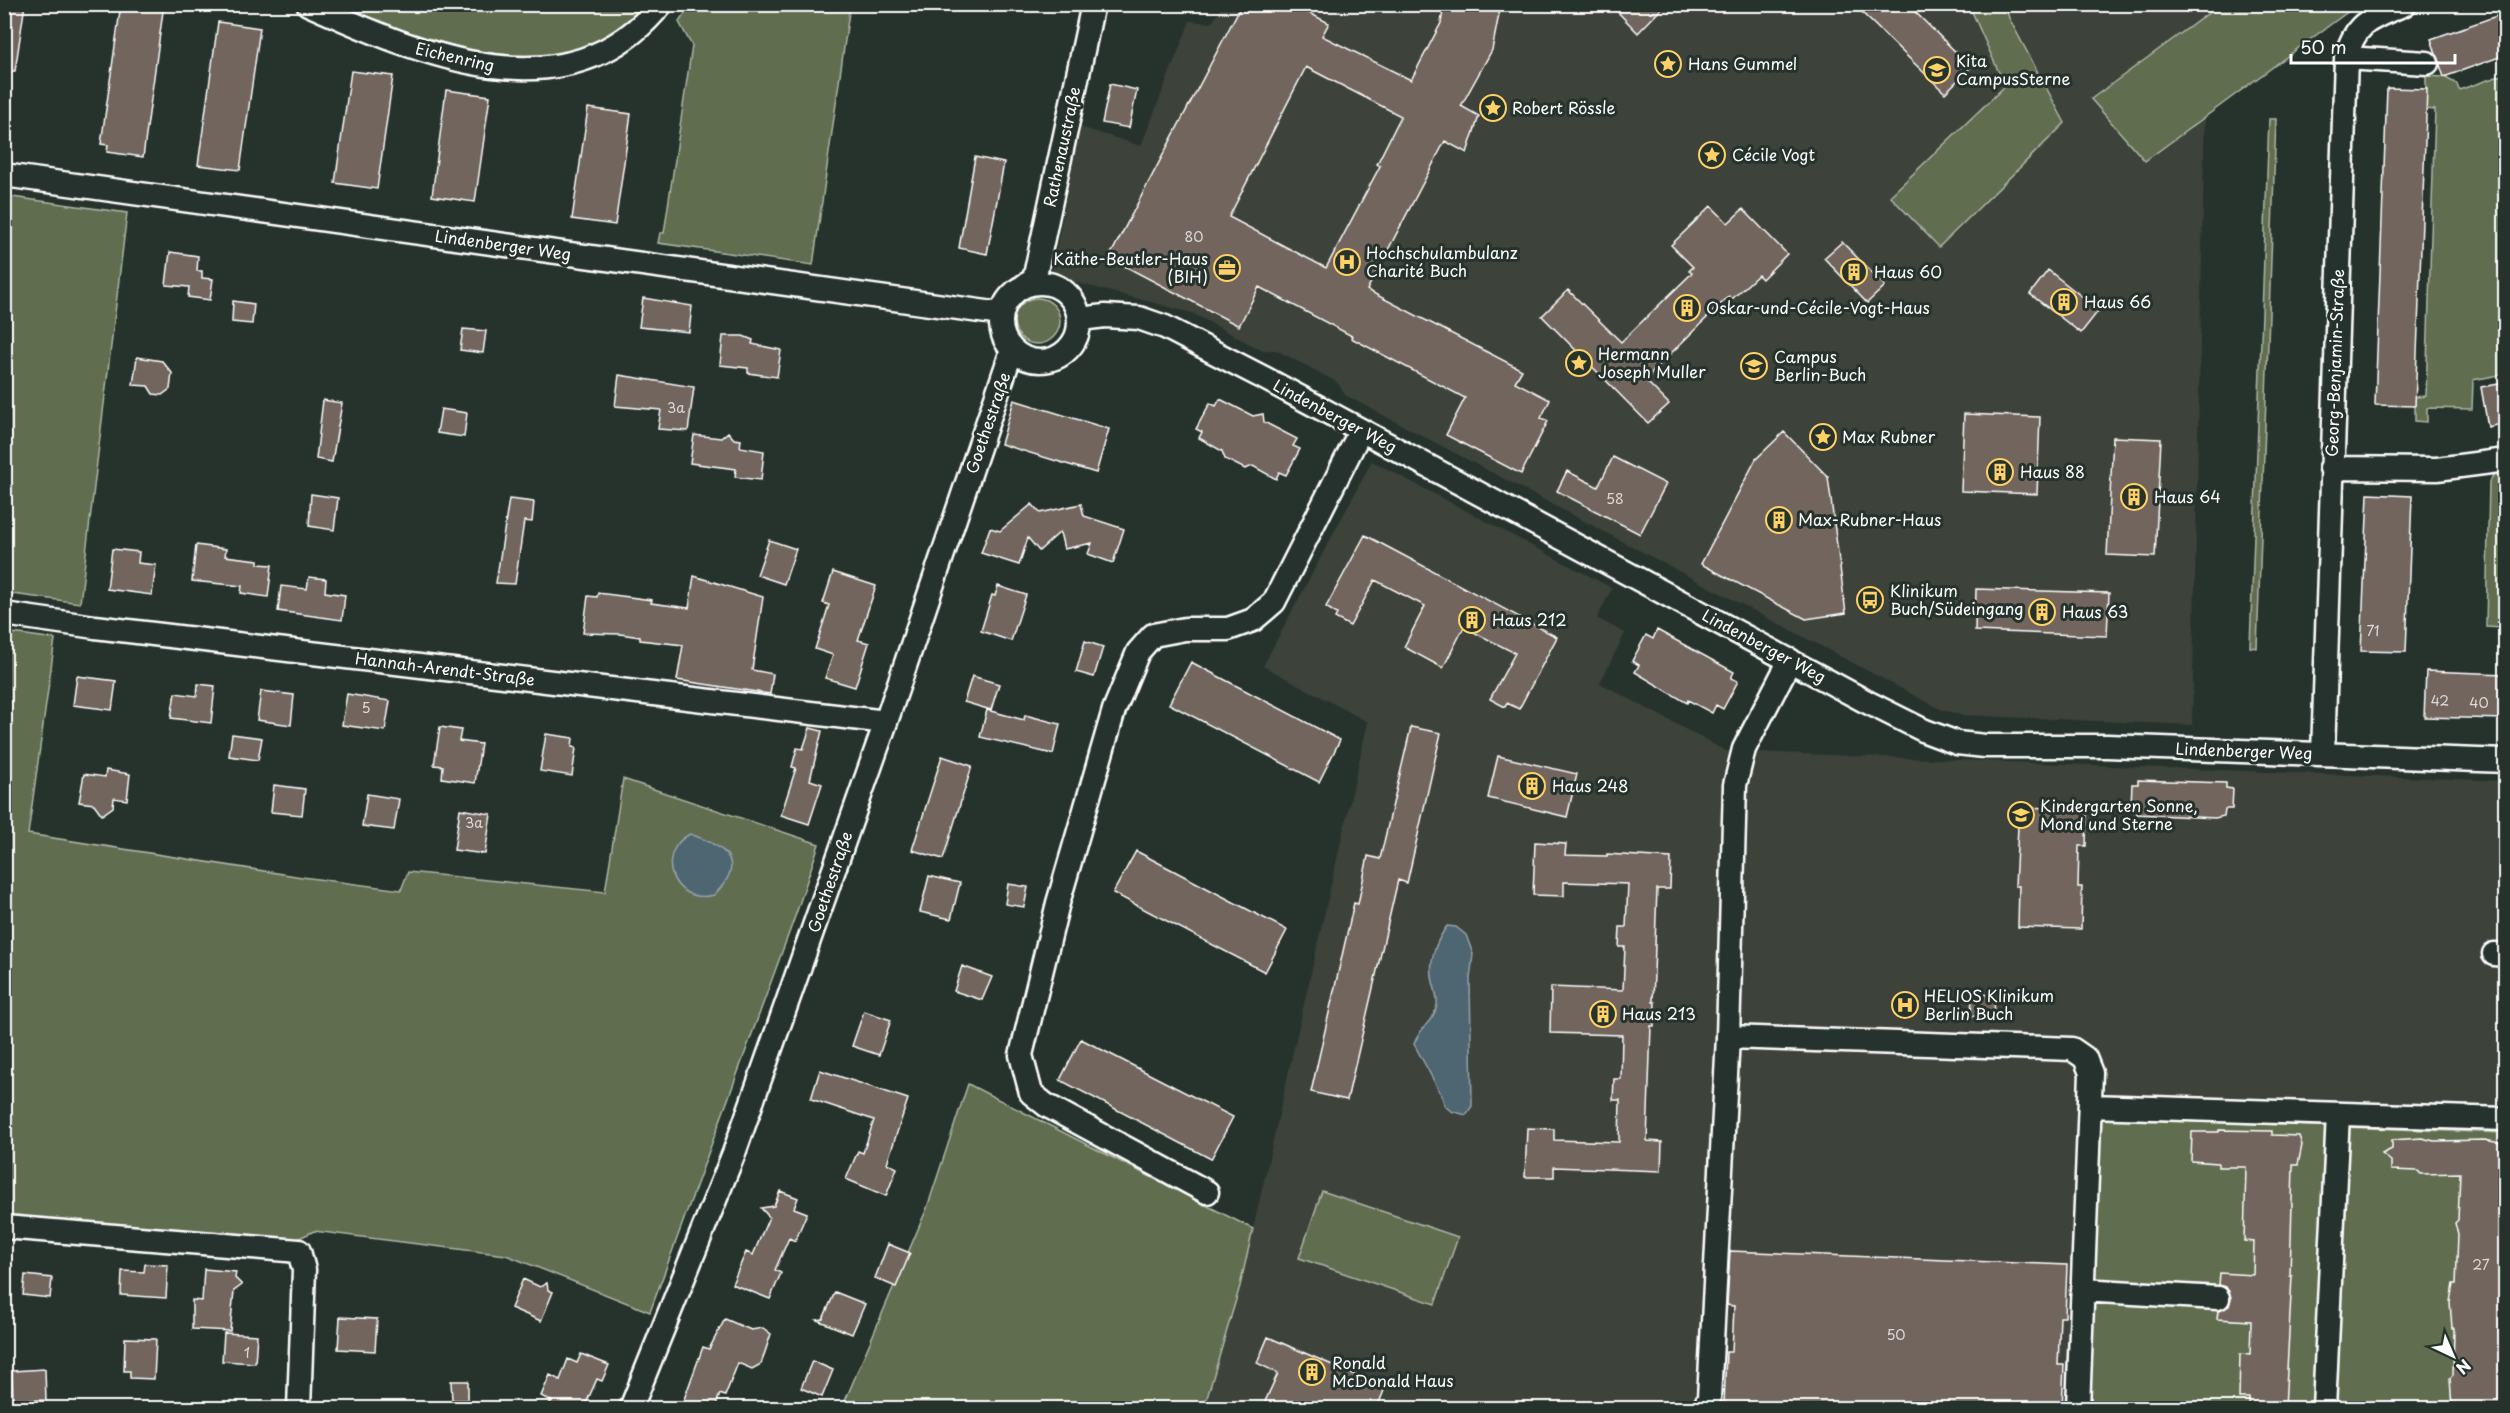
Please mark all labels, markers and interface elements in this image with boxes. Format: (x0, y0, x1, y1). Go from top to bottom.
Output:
scale bar (2291, 27, 2454, 65)
text: 50 m (2300, 33, 2347, 60)
street label: Eichenring (413, 35, 497, 77)
place label: Kita CampusSterne (1956, 48, 2070, 90)
place icon: Hans Gummel (1653, 49, 1683, 79)
place label: Hans Gummel (1688, 51, 1797, 75)
school or university icon: Kita CampusSterne (1922, 55, 1952, 85)
street label: Rathenaustraße (1037, 84, 1086, 209)
place icon: Robert Rössle (1478, 93, 1508, 123)
place label: Robert Rössle (1512, 95, 1615, 119)
place icon: Cécile Vogt (1697, 140, 1727, 170)
place label: Cécile Vogt (1732, 142, 1815, 166)
street label: Lindenberger Weg (434, 223, 573, 265)
house number: 80 (1185, 226, 1203, 247)
place label: Hochschulambulanz Charité Buch (1366, 240, 1518, 282)
place label: Käthe-Beutler-Haus (BIH) (1053, 246, 1208, 288)
hospital icon: Hochschulambulanz Charité Buch (1332, 247, 1362, 277)
office icon: Käthe-Beutler-Haus (BIH) (1212, 253, 1242, 283)
building icon: Haus 60 (1839, 257, 1869, 287)
place label: Haus 60 (1874, 259, 1942, 283)
street label: Georg-Benjamin-Straße (2319, 269, 2349, 457)
building icon: Haus 66 (2049, 287, 2079, 317)
place label: Haus 66 (2084, 289, 2151, 313)
building icon: Oskar-und-Cécile-Vogt-Haus (1672, 293, 1702, 323)
place label: Oskar-und-Cécile-Vogt-Haus (1706, 295, 1930, 319)
place label: Hermann Joseph Muller (1598, 341, 1706, 383)
place label: Campus Berlin-Buch (1774, 344, 1866, 386)
place icon: Hermann Joseph Muller (1564, 348, 1594, 378)
school or university icon: Campus Berlin-Buch (1739, 351, 1769, 381)
street label: Goethestraße (959, 369, 1016, 477)
street label: Lindenberger Weg (1269, 372, 1402, 458)
house number: 3a (667, 397, 685, 418)
place icon: Max Rubner (1808, 422, 1838, 452)
place label: Max Rubner (1842, 424, 1936, 448)
building icon: Haus 88 (1985, 457, 2015, 487)
place label: Haus 88 (2020, 459, 2085, 483)
building icon: Haus 64 (2119, 482, 2149, 512)
place label: Haus 64 (2154, 484, 2221, 508)
house number: 58 (1606, 488, 1624, 509)
building icon: Max-Rubner-Haus (1764, 505, 1794, 535)
place label: Max-Rubner-Haus (1798, 507, 1941, 531)
place label: Klinikum Buch/Südeingang (1890, 578, 2023, 620)
bus stop icon: Klinikum Buch/Südeingang (1855, 585, 1885, 615)
building icon: Haus 63 (2027, 597, 2057, 627)
place label: Haus 63 (2062, 599, 2128, 623)
street label: Lindenberger Weg (1698, 602, 1831, 688)
building icon: Haus 212 (1457, 605, 1487, 635)
place label: Haus 212 (1492, 607, 1567, 631)
house number: 71 (2366, 620, 2380, 641)
street label: Hannah-Arendt-Straße (354, 645, 536, 691)
house number: 42 (2431, 690, 2449, 711)
house number: 40 (2469, 692, 2489, 713)
house number: 5 (361, 697, 371, 718)
street label: Lindenberger Weg (2175, 736, 2313, 764)
building icon: Haus 248 (1517, 771, 1547, 801)
place label: Haus 248 (1552, 773, 1629, 797)
place label: Kindergarten Sonne, Mond und Sterne (2040, 793, 2198, 835)
school or university icon: Kindergarten Sonne, Mond und Sterne (2006, 800, 2036, 830)
house number: 3a (465, 812, 483, 833)
street label: Goethestraße (801, 828, 858, 936)
place label: HELIOS Klinikum Berlin Buch (1924, 983, 2054, 1025)
hospital icon: HELIOS Klinikum Berlin Buch (1890, 990, 1920, 1020)
building icon: Haus 213 (1588, 999, 1618, 1029)
place label: Haus 213 (1622, 1001, 1696, 1025)
house number: 27 (2472, 1254, 2490, 1275)
house number: 50 (1886, 1324, 1906, 1345)
north arrow (2423, 1326, 2483, 1386)
house number: 1 (244, 1342, 250, 1363)
place label: Ronald McDonald Haus (1332, 1350, 1454, 1392)
text: N (2451, 1354, 2477, 1381)
building icon: Ronald McDonald Haus (1297, 1357, 1327, 1387)

